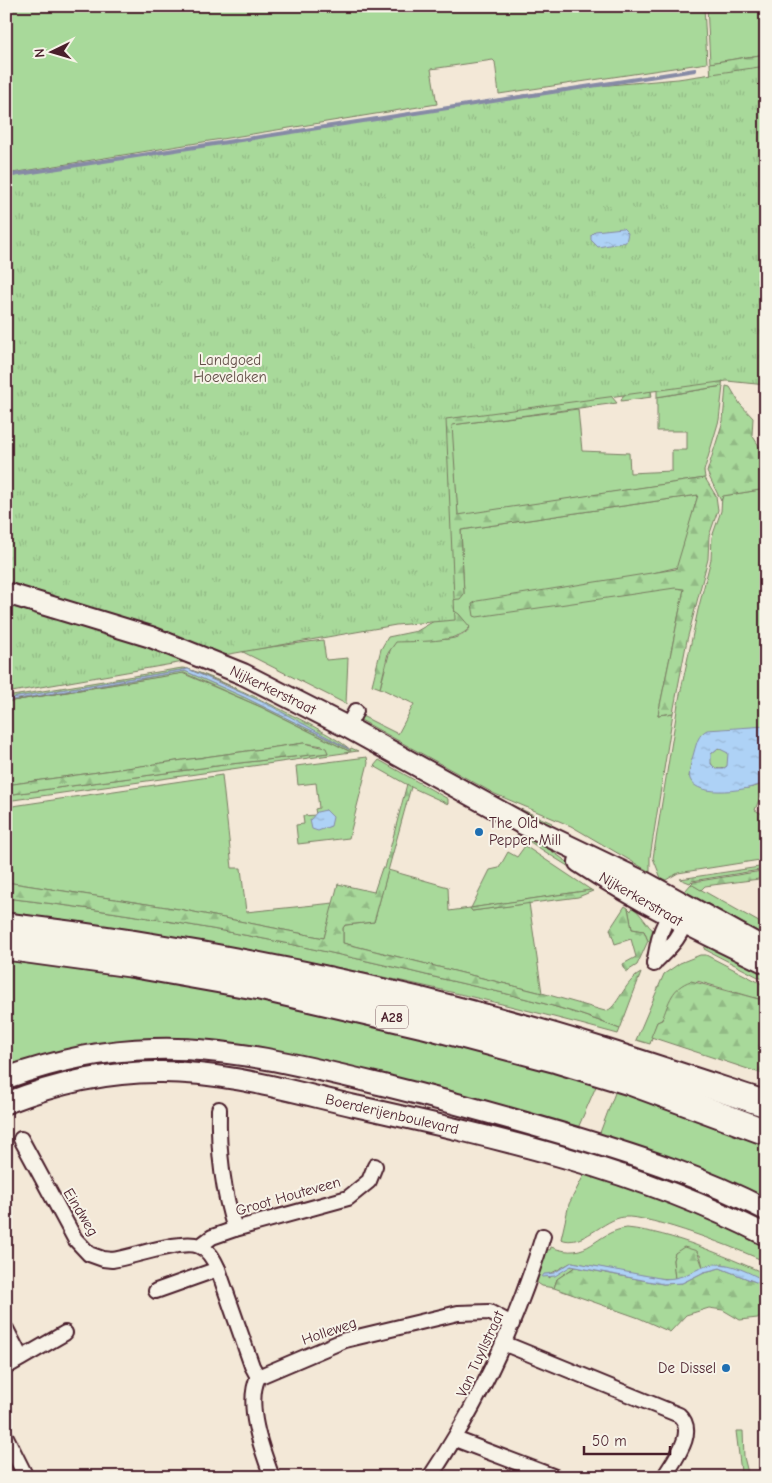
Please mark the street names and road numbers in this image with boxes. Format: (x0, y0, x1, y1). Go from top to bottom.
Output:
street label: Nijkerkerstraat (227, 661, 320, 719)
street label: Nijkerkerstraat (596, 868, 687, 931)
road number: A28 (376, 1006, 408, 1028)
street label: Boerderijenboulevard (324, 1090, 460, 1138)
street label: Groot Houteveen (233, 1172, 343, 1220)
street label: Eindweg (60, 1185, 102, 1239)
street label: Van Tuyllstraat (452, 1307, 508, 1400)
street label: Holleweg (299, 1313, 359, 1349)

